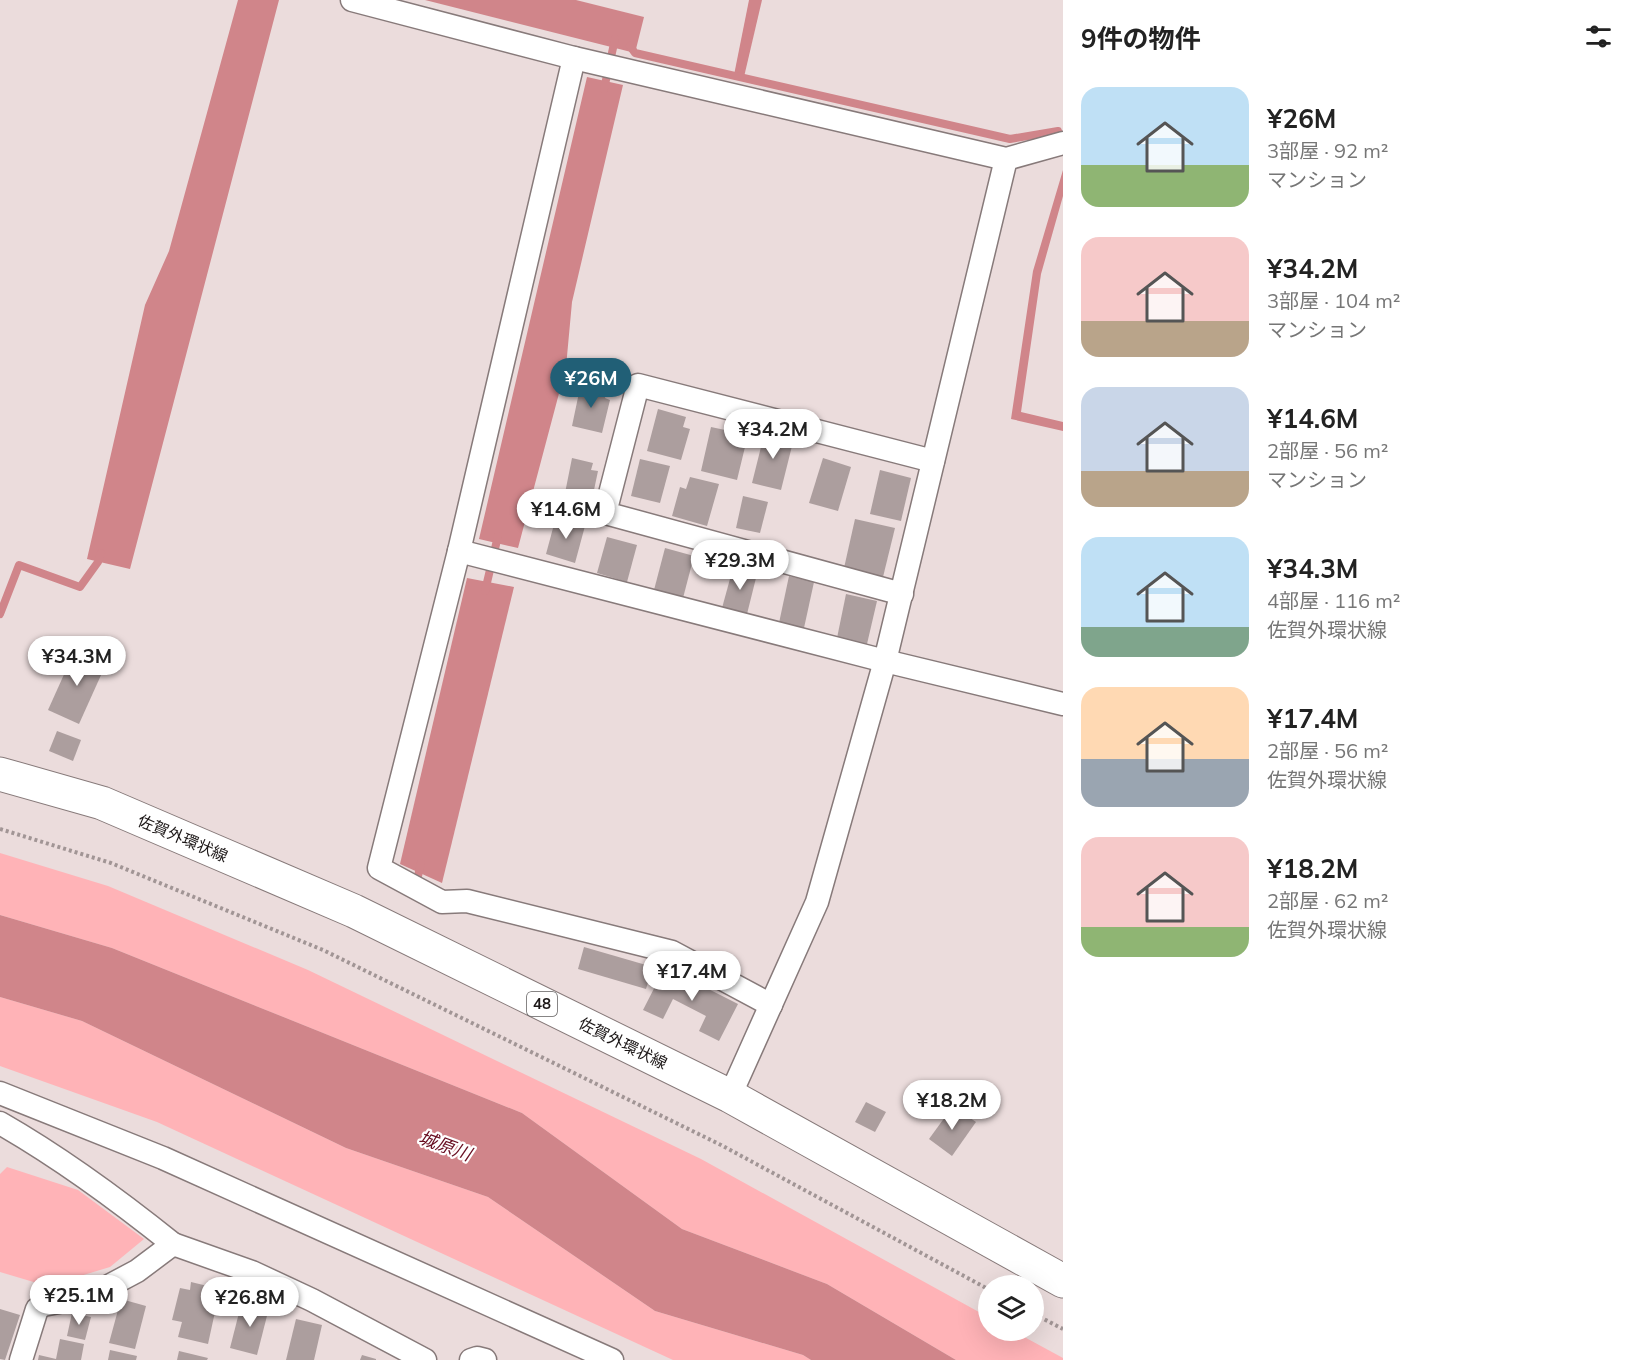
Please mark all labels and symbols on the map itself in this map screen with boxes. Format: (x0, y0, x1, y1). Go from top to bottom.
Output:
pin: ¥26M (555, 358, 627, 409)
pin: ¥34.2M (724, 409, 822, 460)
pin: ¥14.6M (517, 489, 615, 540)
pin: ¥29.3M (691, 540, 789, 591)
pin: ¥34.3M (28, 636, 126, 687)
street label: 佐賀外環状線 (135, 810, 231, 866)
pin: ¥17.4M (643, 951, 741, 1002)
road number: 48 (527, 992, 557, 1016)
street label: 佐賀外環状線 (575, 1013, 671, 1073)
pin: ¥18.2M (903, 1080, 1001, 1131)
water label: 城原川 (416, 1125, 476, 1166)
pin: ¥25.1M (30, 1275, 128, 1326)
pin: ¥26.8M (201, 1277, 299, 1328)

